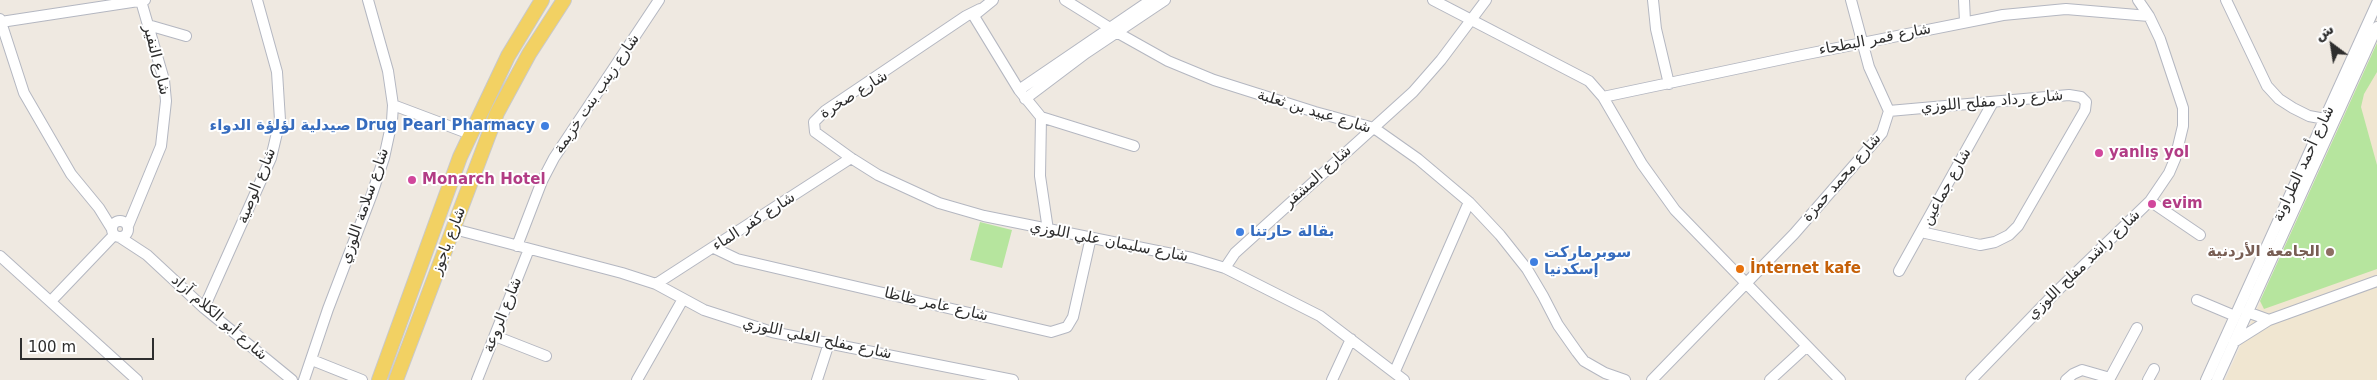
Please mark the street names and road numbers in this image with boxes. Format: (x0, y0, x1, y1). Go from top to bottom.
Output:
street label: شارع قمر البطحاء (1817, 20, 1933, 60)
street label: شارع النفير (139, 23, 173, 97)
street label: شارع زينب بنت خزيمة (550, 31, 644, 157)
street label: شارع صخرة (817, 67, 891, 123)
street label: شارع عبيد بن ثعلبة (1255, 86, 1373, 138)
street label: شارع رداد مفلح اللوزي (1920, 87, 2064, 117)
street label: شارع أحمد الطراونة (2269, 103, 2339, 225)
street label: شارع محمد حمزة (1799, 130, 1885, 226)
street label: شارع المشقر (1280, 142, 1356, 212)
street label: شارع جماعين (1918, 145, 1976, 229)
street label: شارع الوصية (234, 146, 280, 226)
street label: شارع سلامة اللوزي (337, 146, 393, 266)
street label: شارع كفر الماء (709, 189, 799, 255)
street label: شارع ياجوز (428, 205, 470, 277)
street label: شارع راشد مفلح اللوزي (2024, 206, 2144, 324)
street label: شارع سليمان علي اللوزي (1028, 218, 1190, 266)
street label: شارع أبو الكلام آزاد (167, 271, 271, 365)
street label: شارع الروعة (480, 275, 526, 355)
street label: شارع عامر ظاظا (882, 284, 990, 326)
street label: شارع مفلح العلي اللوزي (741, 314, 893, 364)

